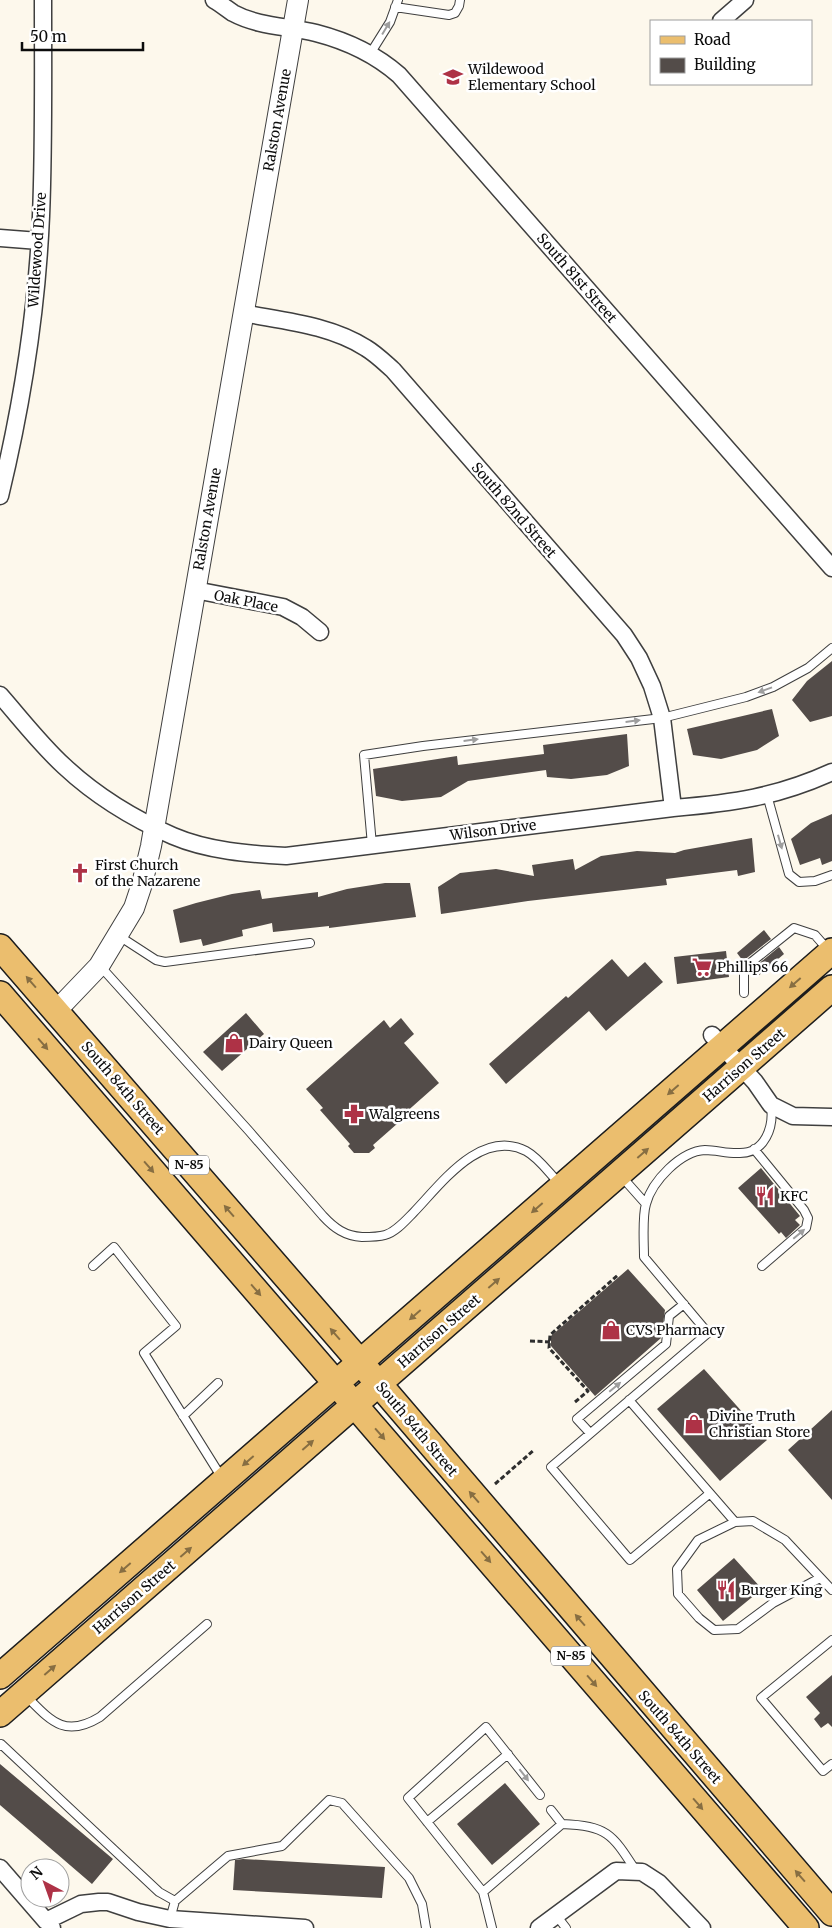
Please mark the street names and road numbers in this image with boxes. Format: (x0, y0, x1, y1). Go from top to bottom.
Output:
street label: Ralston Avenue (259, 67, 295, 173)
street label: Wildewood Drive (24, 192, 50, 309)
street label: South 81st Street (533, 229, 621, 327)
street label: South 82nd Street (468, 459, 561, 562)
street label: Ralston Avenue (189, 466, 225, 572)
street label: Oak Place (212, 586, 280, 616)
street label: Wilson Drive (448, 816, 537, 844)
street label: Harrison Street (699, 1024, 789, 1106)
street label: South 84th Street (78, 1038, 169, 1139)
road number: N-85 (169, 1156, 209, 1174)
street label: Harrison Street (394, 1290, 484, 1372)
street label: South 84th Street (372, 1378, 462, 1480)
street label: Harrison Street (89, 1556, 179, 1638)
road number: N-85 (551, 1646, 591, 1665)
street label: South 84th Street (635, 1687, 726, 1788)

